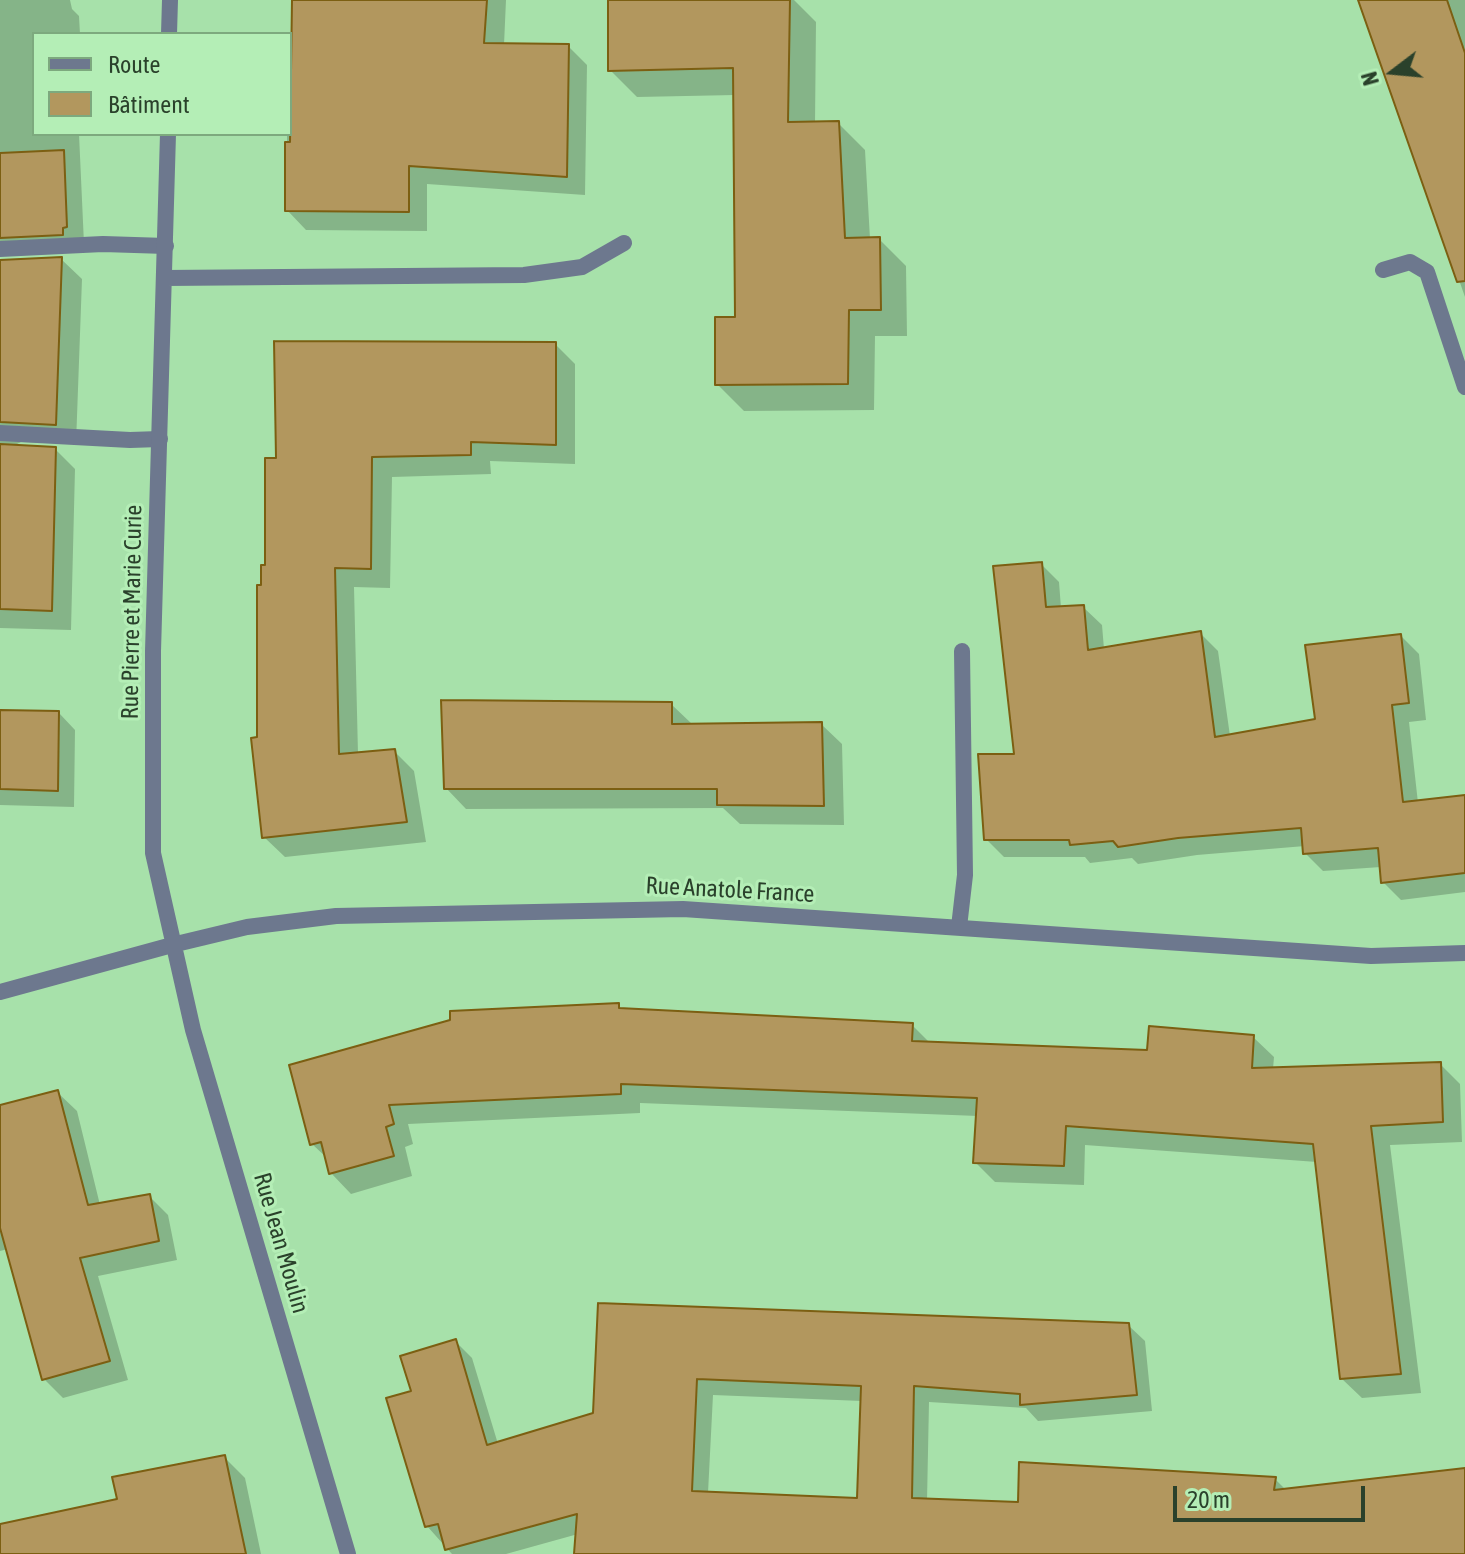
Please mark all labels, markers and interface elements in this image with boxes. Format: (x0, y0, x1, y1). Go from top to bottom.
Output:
legend (32, 32, 292, 136)
north arrow (1353, 32, 1433, 112)
text: Route (108, 51, 160, 78)
text: N (1356, 69, 1384, 88)
text: Bâtiment (108, 91, 190, 118)
street label: Rue Pierre et Marie Curie (116, 504, 148, 720)
street label: Rue Anatole France (645, 871, 815, 909)
street label: Rue Jean Moulin (247, 1169, 315, 1317)
scale bar (1177, 1470, 1369, 1520)
text: 20 m (1187, 1486, 1230, 1513)

